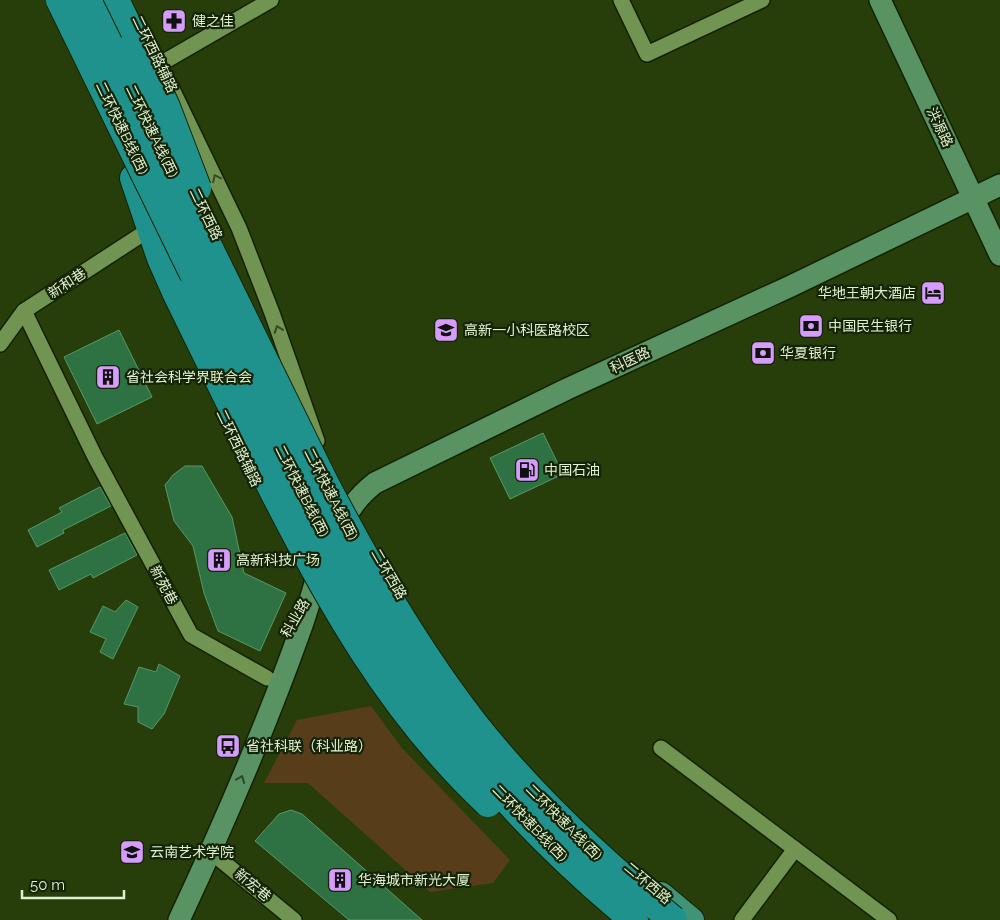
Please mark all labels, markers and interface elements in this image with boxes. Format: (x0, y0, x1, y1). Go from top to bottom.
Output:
pharmacy icon: 健之佳 (161, 8, 187, 34)
street label: 二环西路辅路 (129, 13, 181, 95)
place label: 健之佳 (192, 13, 234, 29)
street label: 二环快速B线(西) (93, 79, 151, 177)
street label: 二环快速A线(西) (123, 82, 181, 180)
street label: 洪源路 (924, 105, 956, 149)
one-way arrow (212, 175, 222, 184)
street label: 二环西路 (187, 185, 225, 243)
street label: 新和巷 (45, 265, 89, 301)
hotel icon: 华地王朝大酒店 (920, 280, 946, 306)
place label: 华地王朝大酒店 (818, 285, 916, 301)
bank icon: 中国民生银行 (798, 313, 824, 339)
school or university icon: 高新一小科医路校区 (433, 317, 459, 343)
place label: 中国民生银行 (828, 318, 912, 334)
place label: 高新一小科医路校区 (464, 322, 590, 338)
one-way arrow (274, 325, 284, 333)
bank icon: 华夏银行 (750, 340, 776, 366)
street label: 科医路 (608, 344, 652, 376)
place label: 华夏银行 (780, 345, 836, 361)
building icon: 省社会科学界联合会 (95, 364, 121, 390)
place label: 省社会科学界联合会 (126, 369, 252, 385)
street label: 二环西路辅路 (213, 407, 265, 489)
street label: 二环快速B线(西) (272, 442, 332, 540)
street label: 二环快速A线(西) (301, 445, 361, 543)
fuel station icon: 中国石油 (514, 457, 540, 483)
place label: 中国石油 (544, 462, 600, 478)
street label: 二环西路 (368, 546, 410, 602)
building icon: 高新科技广场 (206, 547, 232, 573)
place label: 高新科技广场 (236, 552, 320, 568)
street label: 新苑巷 (147, 563, 181, 607)
street label: 科业路 (278, 596, 312, 640)
bus stop icon: 省社科联（科业路） (215, 733, 241, 759)
place label: 省社科联（科业路） (246, 738, 372, 754)
one-way arrow (234, 775, 245, 784)
street label: 二环快速B线(西) (489, 781, 571, 865)
street label: 二环快速A线(西) (523, 781, 606, 864)
school or university icon: 云南艺术学院 (119, 839, 145, 865)
place label: 云南艺术学院 (150, 844, 234, 860)
street label: 二环西路 (621, 859, 675, 907)
street label: 新宏巷 (232, 865, 274, 905)
building icon: 华海城市新光大厦 (327, 867, 353, 893)
scale bar (22, 868, 125, 900)
place label: 华海城市新光大厦 (358, 872, 470, 888)
text: 50 m (30, 876, 65, 894)

